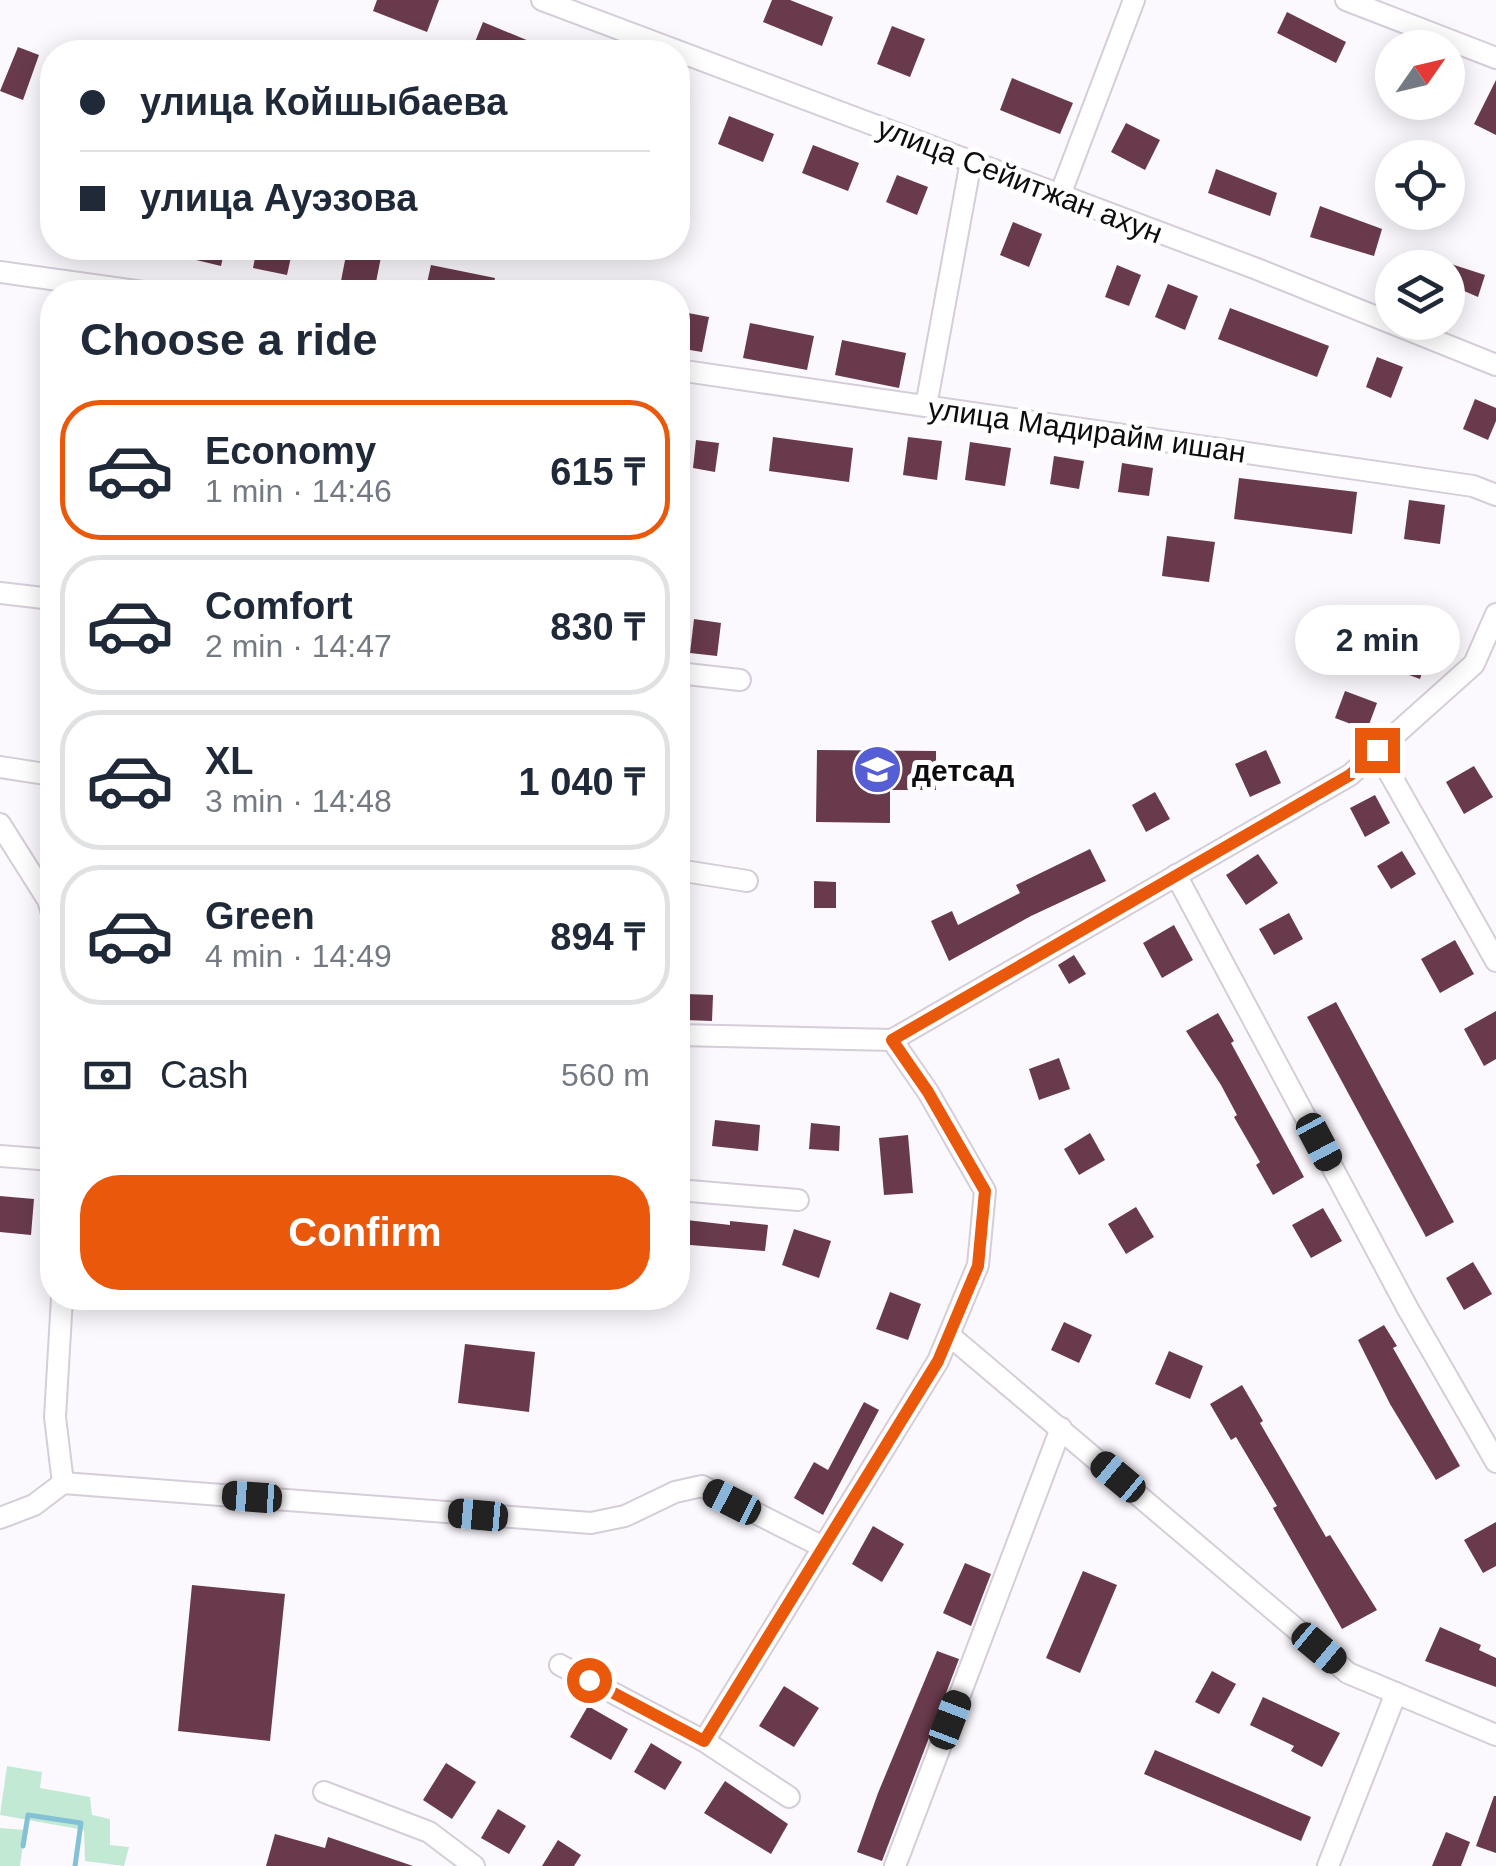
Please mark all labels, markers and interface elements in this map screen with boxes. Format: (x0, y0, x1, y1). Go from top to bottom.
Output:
north arrow (1375, 30, 1465, 120)
map controls (1375, 30, 1465, 340)
text: улица Койшыбаева (140, 81, 507, 123)
street label: улица Сейитжан ахун (873, 110, 1167, 250)
button: locate (1375, 140, 1465, 230)
text: улица Ауэзова (140, 177, 417, 219)
button: layers (1375, 250, 1465, 340)
text: Choose a ride (80, 314, 378, 365)
street label: улица Мадирайм ишан (926, 391, 1248, 469)
icon: car (85, 425, 175, 515)
text: Economy (205, 430, 376, 472)
text: 615 ₸ (550, 451, 645, 493)
text: 1 min · 14:46 (205, 473, 392, 509)
icon: car (85, 580, 175, 670)
text: Comfort (205, 585, 353, 627)
callout: 2 min (1294, 605, 1460, 675)
text: 830 ₸ (550, 606, 645, 648)
text: 2 min (1336, 622, 1419, 658)
text: 2 min · 14:47 (205, 628, 392, 664)
route end (1355, 728, 1400, 773)
icon: car (85, 735, 175, 825)
text: XL (205, 740, 254, 782)
school or university icon: детсад (851, 744, 903, 796)
place label: детсад (912, 754, 1014, 787)
text: 1 040 ₸ (519, 761, 645, 803)
text: 3 min · 14:48 (205, 783, 392, 819)
icon: car (85, 890, 175, 980)
text: Green (205, 895, 315, 937)
text: 894 ₸ (550, 916, 645, 958)
text: 4 min · 14:49 (205, 938, 392, 974)
icon: cash (80, 1048, 135, 1103)
text: Cash (160, 1054, 249, 1096)
text: 560 m (561, 1057, 650, 1093)
car (1292, 1108, 1346, 1176)
button: Confirm (80, 1175, 650, 1290)
car (1085, 1446, 1151, 1508)
car (698, 1475, 766, 1529)
car (221, 1480, 283, 1514)
car (447, 1497, 509, 1533)
car (1286, 1617, 1352, 1679)
route start (567, 1658, 612, 1703)
car (925, 1687, 975, 1753)

